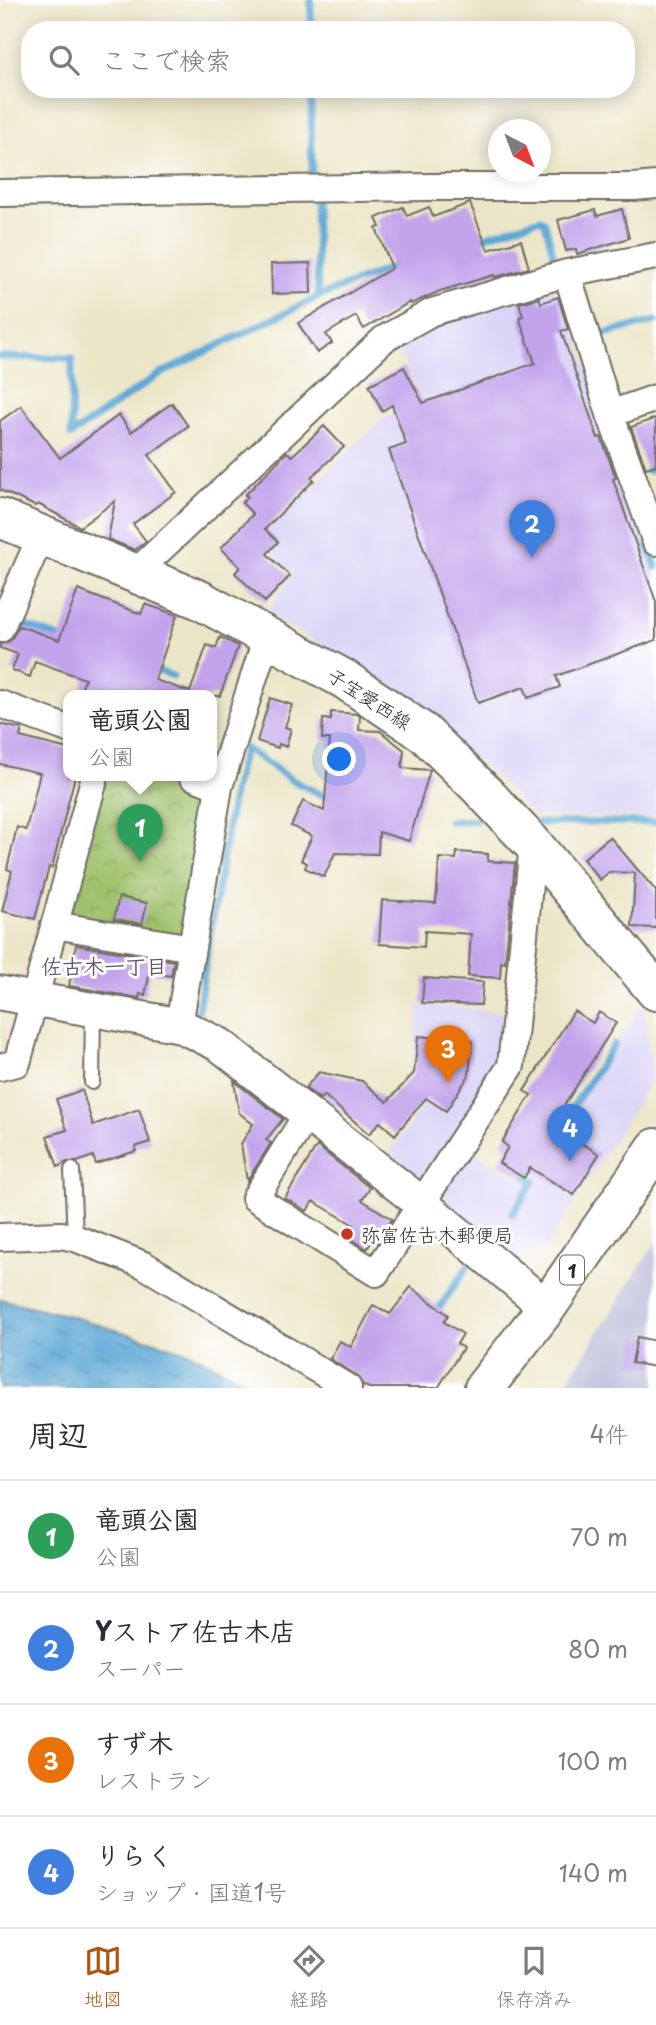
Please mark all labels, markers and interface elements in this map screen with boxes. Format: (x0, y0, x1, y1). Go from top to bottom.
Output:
search box (21, 21, 635, 98)
text: ここで検索 (101, 40, 231, 79)
icon: search (45, 41, 83, 79)
north arrow (488, 119, 551, 182)
pin: 2 (509, 500, 555, 558)
street label: 子宝愛西線 (323, 660, 417, 736)
popup (63, 690, 217, 781)
text: 竜頭公園 (88, 699, 192, 738)
text: 公園 (88, 738, 134, 773)
your location (322, 742, 356, 776)
pin: 1 (117, 804, 163, 862)
district label: 佐古木一丁目 (41, 949, 167, 981)
pin: 3 (425, 1025, 471, 1083)
pin: 4 (547, 1104, 593, 1162)
place label: 弥富佐古木郵便局 (361, 1220, 513, 1248)
marker: 弥富佐古木郵便局 (339, 1226, 355, 1242)
road number: 1 (560, 1255, 584, 1284)
text: 周辺 (28, 1411, 88, 1456)
text: 4件 (590, 1416, 628, 1451)
text: 竜頭公園 (95, 1499, 199, 1538)
text: 1 (46, 1519, 57, 1554)
text: 70 m (570, 1519, 628, 1554)
text: 公園 (95, 1538, 141, 1573)
text: Yストア佐古木店 (95, 1611, 296, 1650)
text: 2 (43, 1631, 59, 1666)
text: 80 m (568, 1631, 628, 1666)
text: スーパー (95, 1650, 186, 1685)
text: すず木 (95, 1723, 173, 1762)
text: 3 (43, 1743, 59, 1778)
text: 100 m (558, 1743, 628, 1778)
text: レストラン (95, 1762, 212, 1797)
text: りらく (95, 1835, 173, 1874)
text: 4 (43, 1855, 59, 1890)
text: 140 m (559, 1855, 628, 1890)
text: ショップ · 国道1号 (95, 1874, 287, 1909)
tab: 地図 (84, 1942, 122, 2012)
tab: 経路 (290, 1942, 328, 2012)
tab: 保存済み (496, 1942, 572, 2012)

